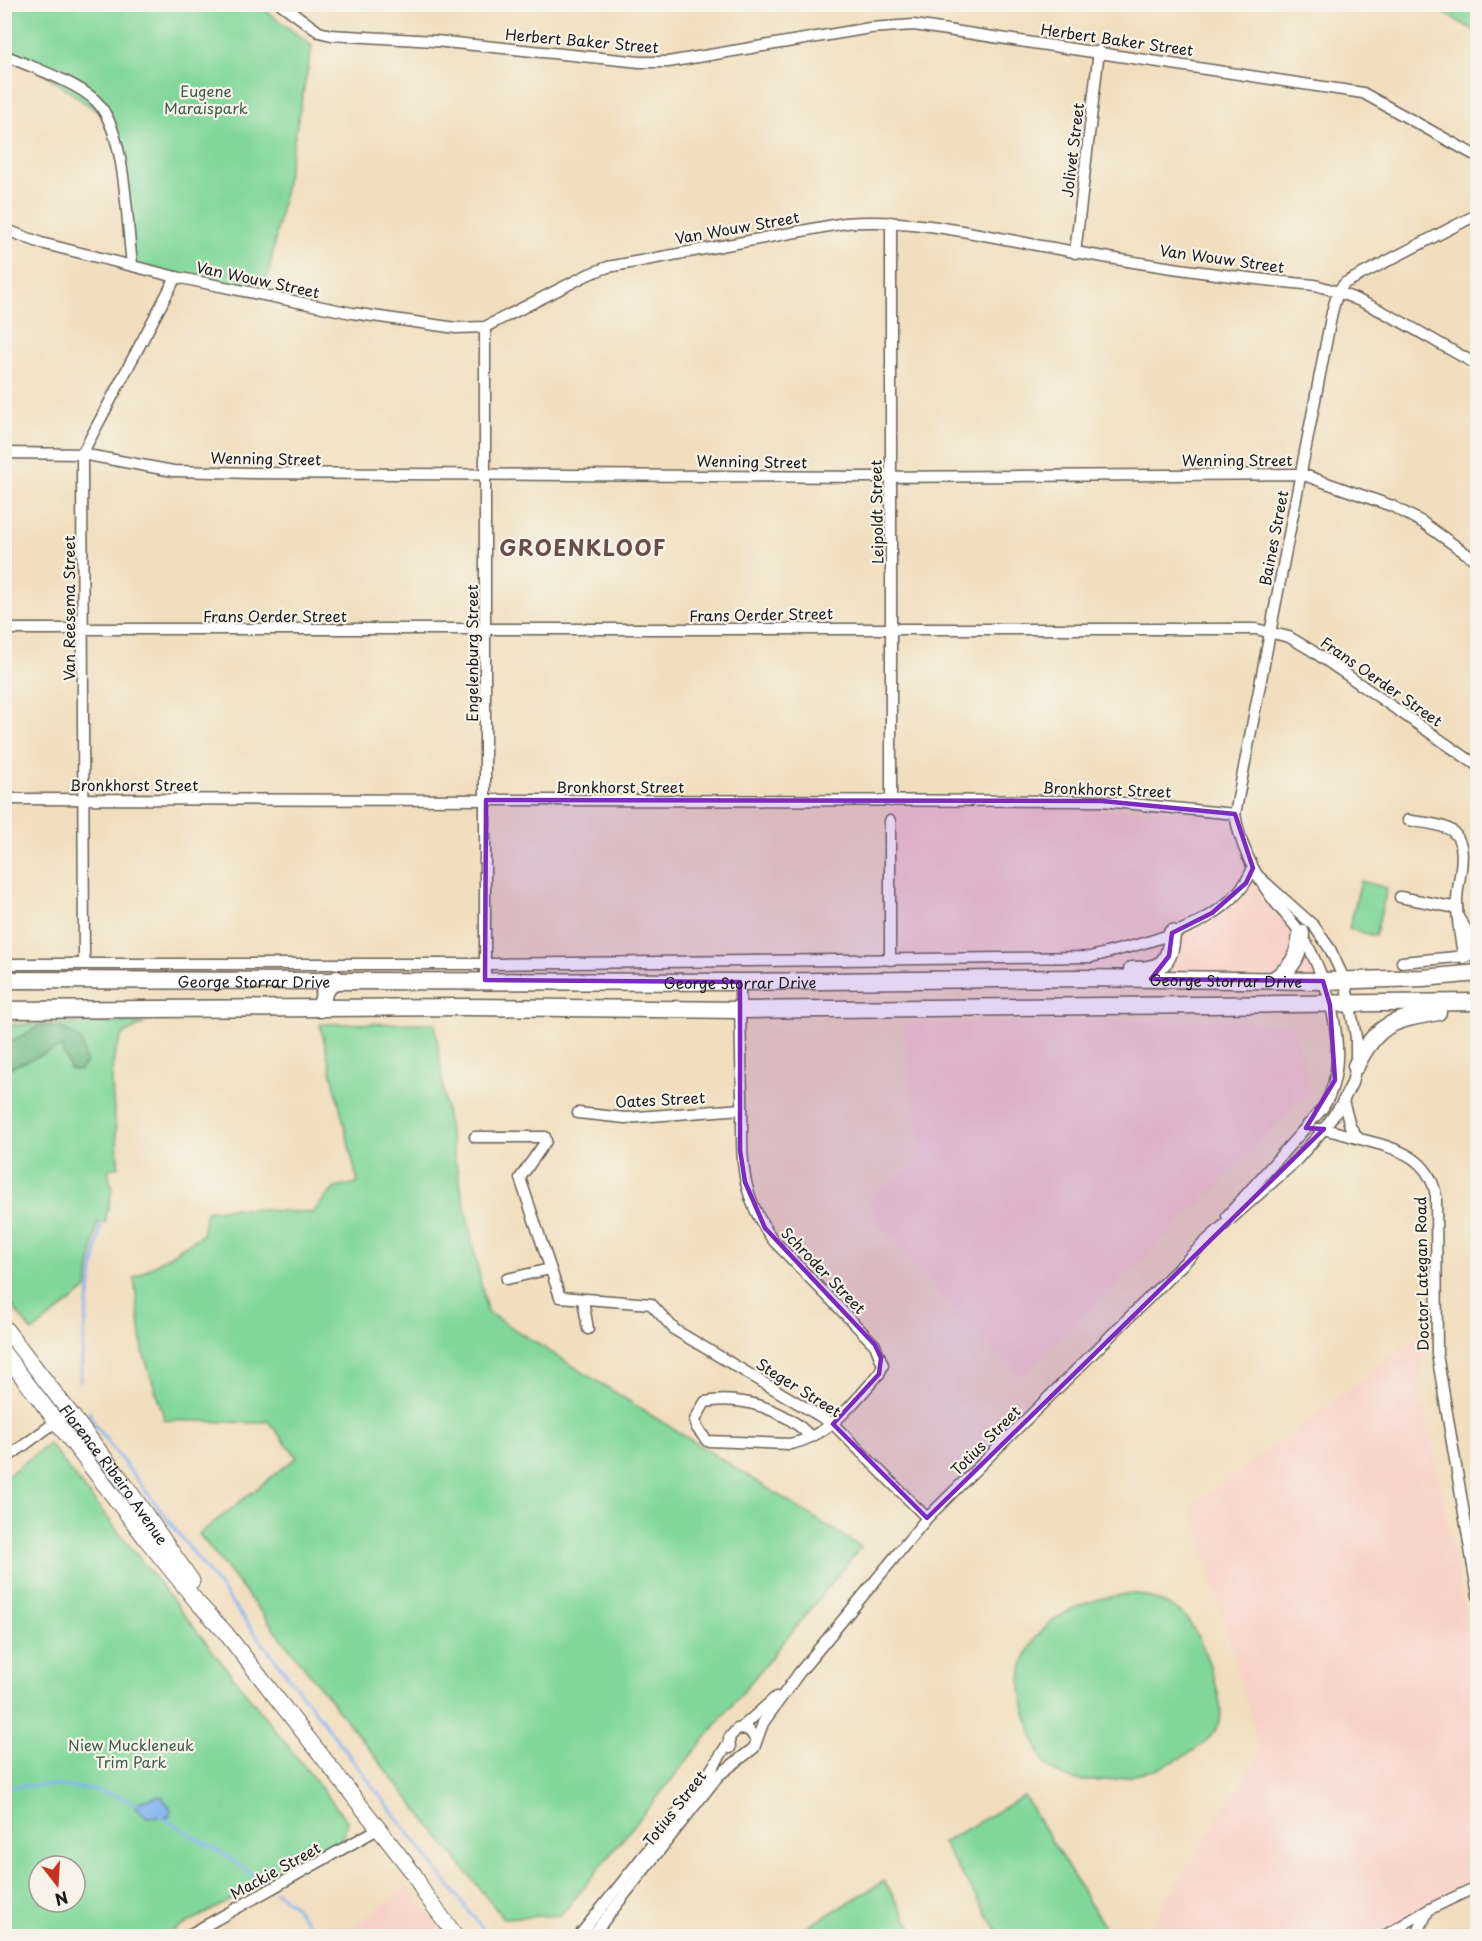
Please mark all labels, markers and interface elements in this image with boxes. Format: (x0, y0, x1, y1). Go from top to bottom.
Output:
street label: Herbert Baker Street (1039, 17, 1195, 61)
street label: Herbert Baker Street (504, 22, 660, 58)
park label: Eugene Maraispark (164, 79, 248, 119)
street label: Jolivet Street (1055, 101, 1089, 199)
street label: Van Wouw Street (673, 205, 801, 249)
street label: Van Wouw Street (1158, 238, 1286, 278)
street label: Van Wouw Street (194, 255, 322, 303)
street label: Wenning Street (210, 446, 322, 470)
street label: Wenning Street (1182, 448, 1292, 471)
street label: Wenning Street (696, 449, 808, 473)
street label: Leipoldt Street (864, 460, 888, 564)
street label: Baines Street (1252, 488, 1294, 588)
district label: GROENKLOOF (499, 531, 667, 563)
street label: Van Reesema Street (57, 535, 80, 681)
street label: Engelenburg Street (460, 584, 483, 722)
street label: Frans Oerder Street (689, 601, 833, 627)
street label: Frans Oerder Street (203, 604, 347, 627)
street label: Frans Oerder Street (1316, 630, 1448, 732)
street label: Bronkhorst Street (70, 773, 198, 796)
street label: Bronkhorst Street (556, 775, 684, 798)
street label: Bronkhorst Street (1042, 775, 1172, 803)
street label: George Storrar Drive (1149, 967, 1303, 992)
street label: George Storrar Drive (178, 969, 330, 992)
street label: George Storrar Drive (664, 970, 817, 994)
street label: Oates Street (614, 1085, 706, 1113)
street label: Doctor Lategan Road (1408, 1196, 1434, 1352)
street label: Schroder Street (776, 1221, 872, 1319)
street label: Steger Street (752, 1352, 846, 1422)
street label: Florence Ribeiro Avenue (55, 1398, 175, 1549)
street label: Totius Street (945, 1400, 1025, 1480)
park label: Niew Muckleneuk Trim Park (68, 1733, 194, 1773)
street label: Totius Street (637, 1765, 711, 1851)
street label: Mackie Street (226, 1836, 324, 1904)
north arrow (27, 1854, 87, 1914)
text: N (52, 1886, 71, 1913)

